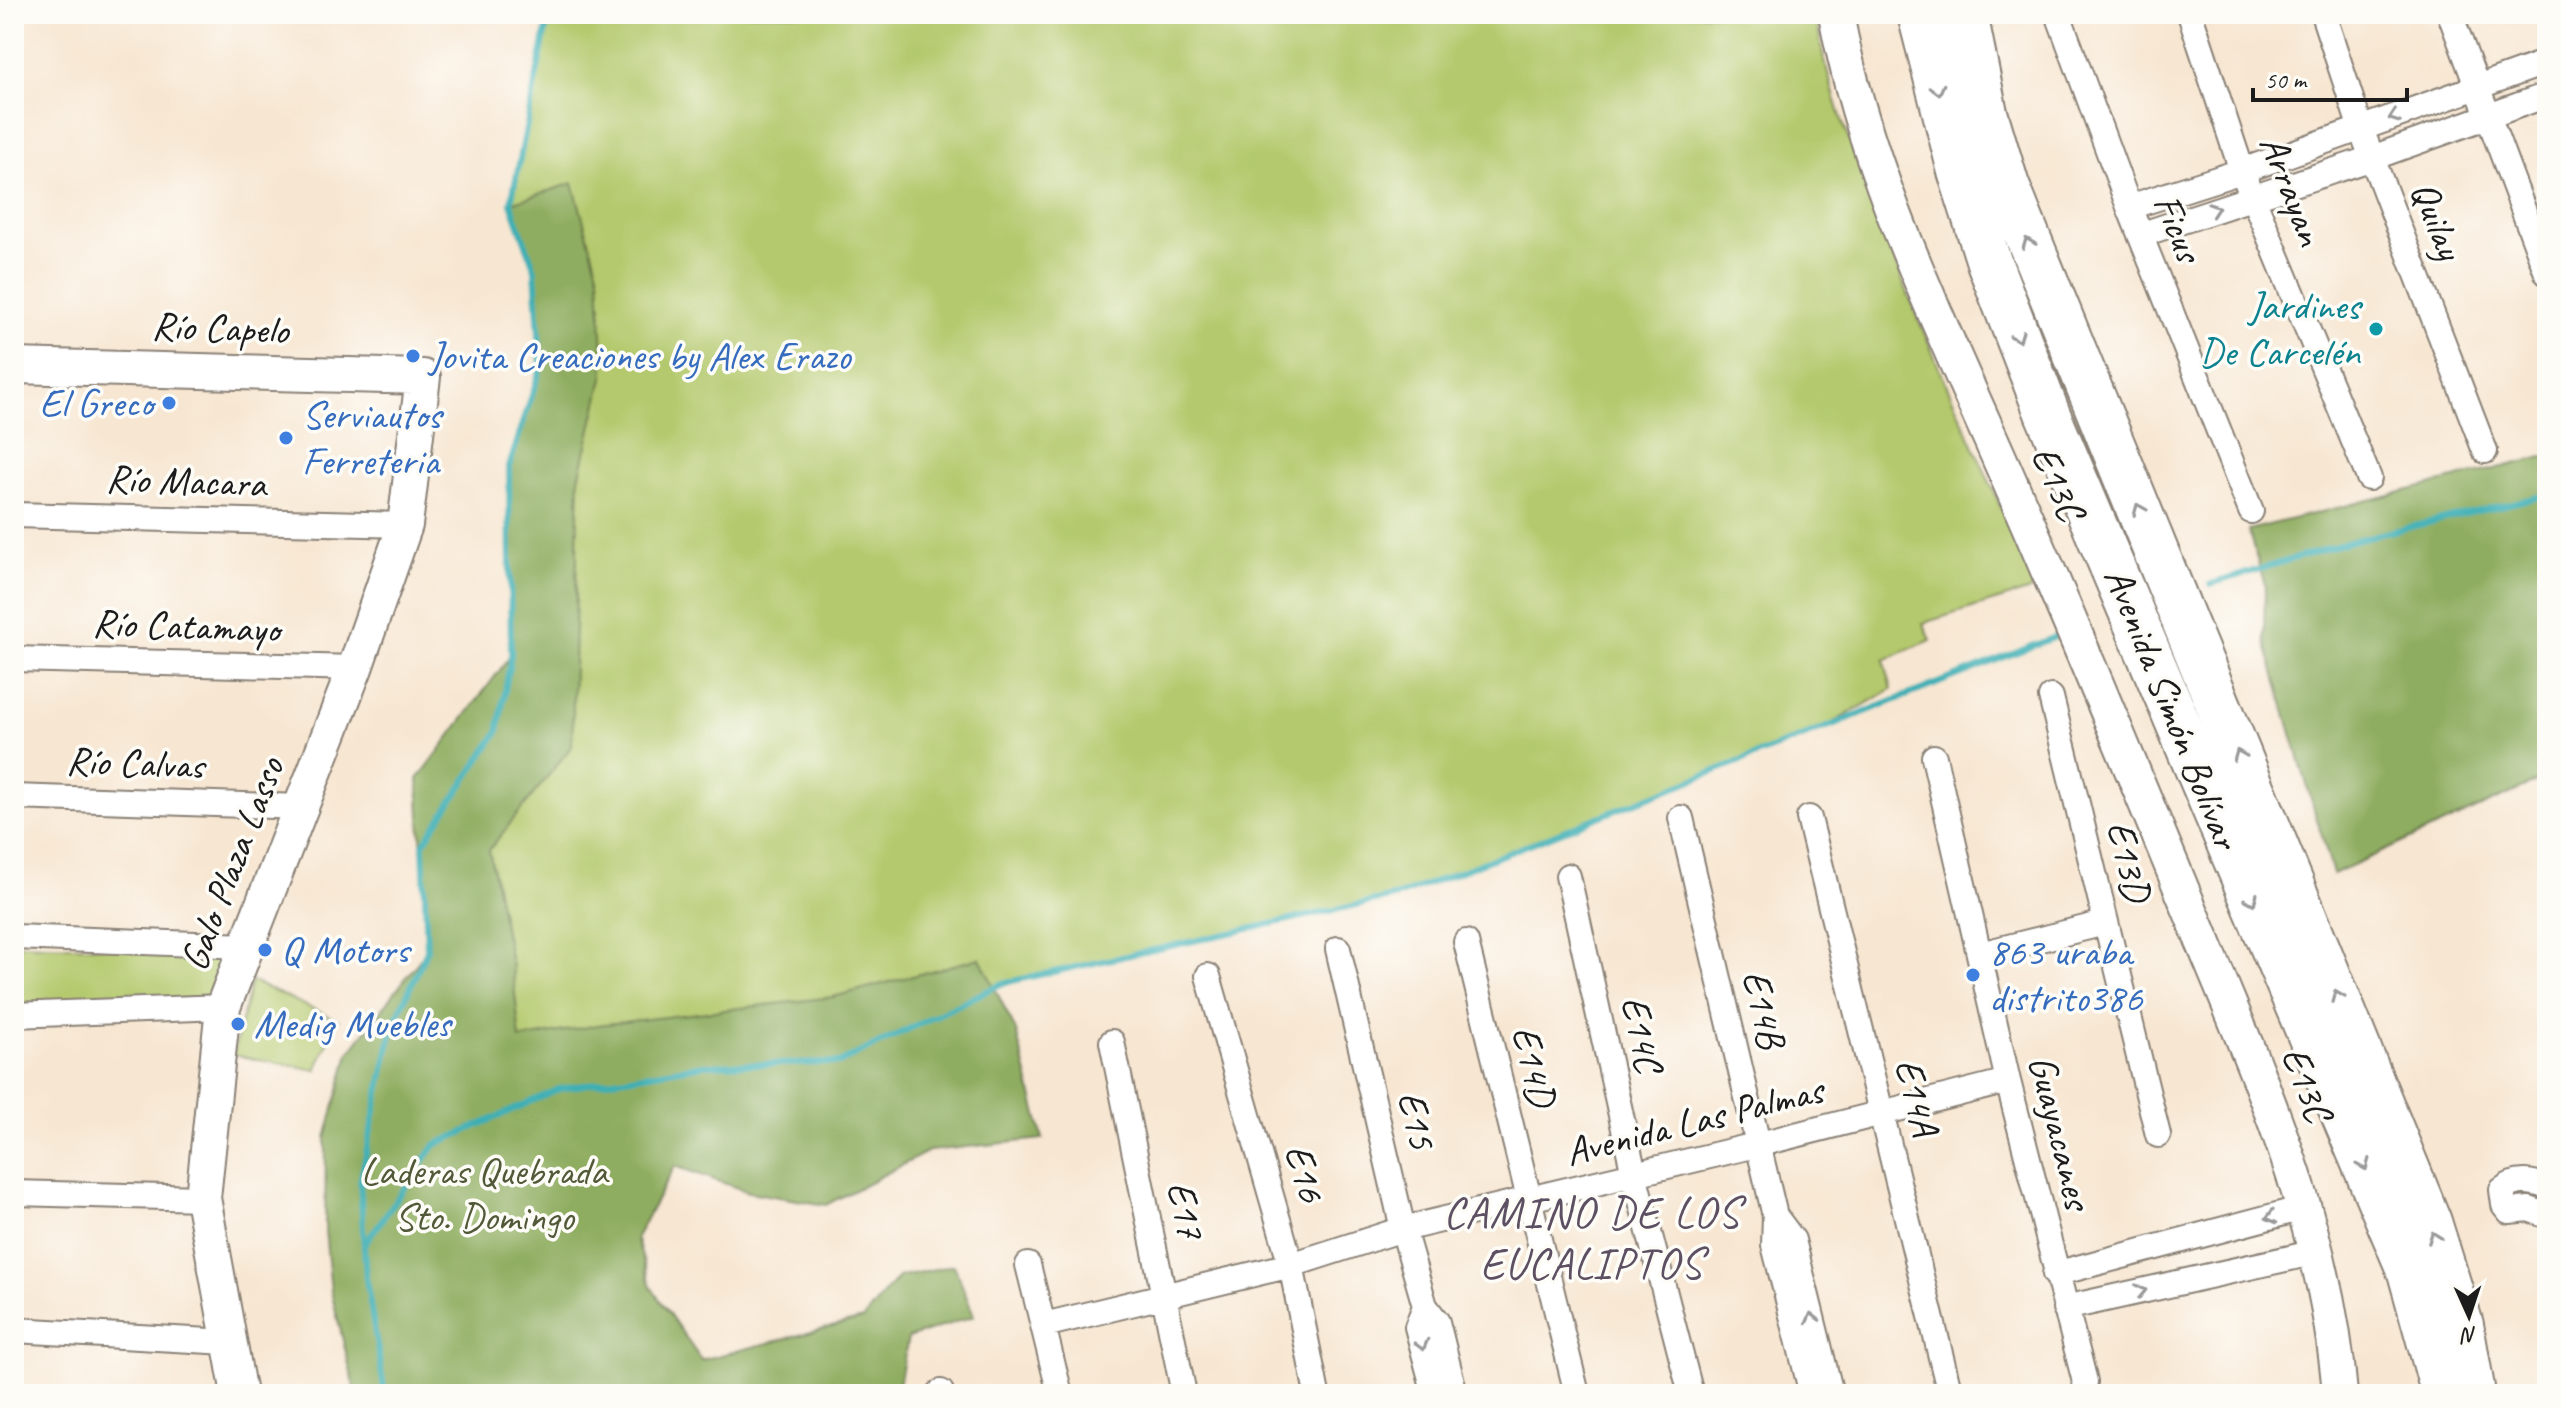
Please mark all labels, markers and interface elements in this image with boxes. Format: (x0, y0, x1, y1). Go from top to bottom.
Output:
scale bar (2253, 52, 2407, 102)
text: 50 m (2265, 65, 2308, 95)
one-way arrow (1928, 83, 1945, 96)
one-way arrow (2388, 107, 2402, 123)
street label: Arrayan (2248, 128, 2336, 253)
street label: Quilay (2399, 174, 2475, 268)
street label: Ficus (2142, 187, 2215, 272)
one-way arrow (2206, 203, 2220, 219)
one-way arrow (2021, 236, 2038, 250)
place label: Jardines De Carcelén (2199, 281, 2363, 377)
street label: Río Capelo (151, 301, 291, 355)
marker: Jardines De Carcelén (2367, 320, 2385, 338)
one-way arrow (2008, 329, 2025, 343)
place label: Jovita Creaciones by Alex Erazo (427, 331, 852, 381)
marker: Jovita Creaciones by Alex Erazo (404, 347, 422, 365)
place label: El Greco (39, 378, 157, 428)
place label: Serviautos Ferreteria (302, 390, 444, 486)
marker: El Greco (160, 394, 178, 412)
marker: Serviautos Ferreteria (277, 429, 295, 447)
street label: E13C (2020, 438, 2098, 532)
street label: Río Macara (105, 453, 269, 509)
one-way arrow (2132, 502, 2148, 517)
street label: Avenida Simón Bolívar (2093, 560, 2252, 858)
street label: Río Catamayo (92, 598, 284, 654)
street label: Río Calvas (65, 736, 208, 791)
street label: Galo Plaza Lasso (169, 749, 296, 977)
one-way arrow (2232, 749, 2249, 763)
street label: E13D (2096, 816, 2163, 909)
one-way arrow (2242, 892, 2258, 906)
place label: Q Motors (281, 925, 412, 975)
place label: 863 uraba distrito386 (1989, 927, 2143, 1023)
marker: Q Motors (256, 941, 274, 959)
street label: E14B (1731, 965, 1798, 1055)
marker: 863 uraba distrito386 (1964, 966, 1982, 984)
one-way arrow (2330, 990, 2346, 1004)
street label: E14C (1610, 992, 1675, 1080)
place label: Medig Muebles (254, 999, 454, 1049)
marker: Medig Muebles (229, 1015, 247, 1033)
street label: E14D (1501, 1021, 1568, 1114)
street label: E13C (2270, 1040, 2345, 1132)
street label: Guayacanes (2017, 1050, 2104, 1217)
street label: E14A (1883, 1053, 1951, 1142)
street label: Avenida Las Palmas (1560, 1064, 1831, 1177)
street label: E15 (1386, 1087, 1448, 1155)
street label: E16 (1273, 1139, 1337, 1208)
park label: Laderas Quebrada Sto. Domingo (361, 1146, 610, 1242)
one-way arrow (2354, 1157, 2370, 1171)
street label: E17 (1156, 1177, 1217, 1245)
district label: CAMINO DE LOS EUCALIPTOS (1443, 1185, 1747, 1291)
one-way arrow (2265, 1207, 2279, 1224)
one-way arrow (2427, 1231, 2444, 1245)
north arrow (2429, 1276, 2509, 1356)
one-way arrow (2134, 1283, 2147, 1300)
one-way arrow (1805, 1312, 1822, 1326)
text: N (2459, 1321, 2478, 1349)
one-way arrow (1412, 1337, 1429, 1351)

